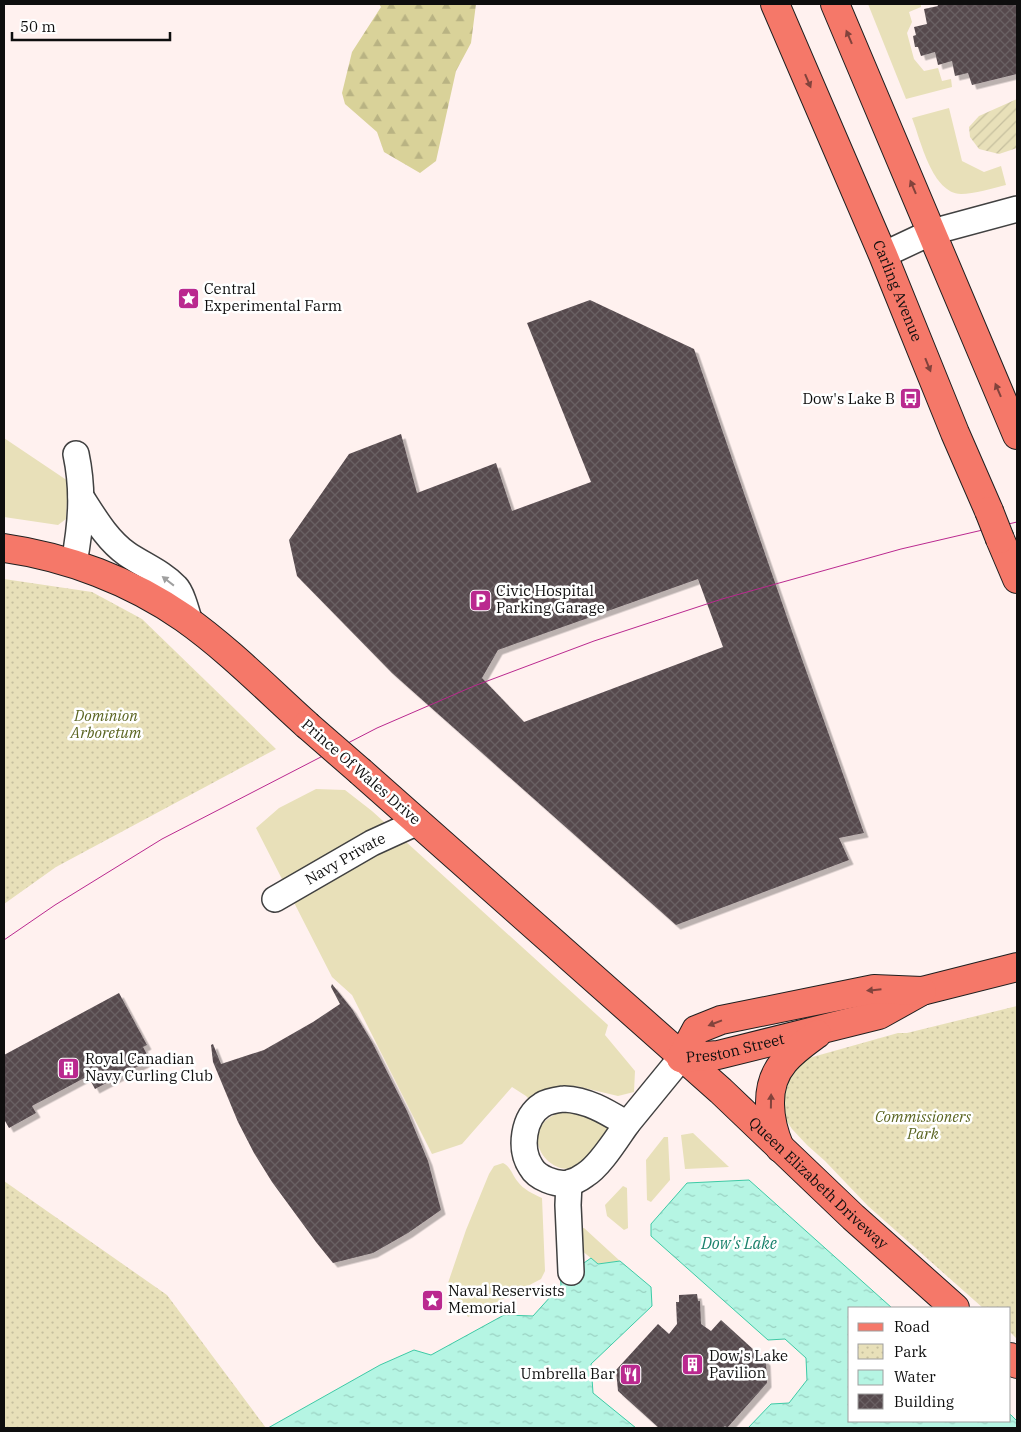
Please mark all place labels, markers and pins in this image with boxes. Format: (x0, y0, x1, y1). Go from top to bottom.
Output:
place label: Central Experimental Farm (204, 279, 342, 315)
place icon: Central Experimental Farm (176, 286, 200, 310)
bus stop icon: Dow's Lake B (899, 387, 923, 411)
place label: Dow's Lake B (802, 389, 895, 408)
place label: Civic Hospital Parking Garage (496, 581, 605, 617)
parking icon: Civic Hospital Parking Garage (468, 588, 492, 612)
place label: Royal Canadian Navy Curling Club (85, 1049, 213, 1085)
building icon: Royal Canadian Navy Curling Club (57, 1056, 81, 1080)
place label: Naval Reservists Memorial (448, 1281, 565, 1317)
place icon: Naval Reservists Memorial (420, 1288, 444, 1312)
place label: Dow's Lake Pavilion (709, 1346, 788, 1382)
building icon: Dow's Lake Pavilion (681, 1353, 705, 1377)
restaurant icon: Umbrella Bar (619, 1362, 643, 1386)
place label: Umbrella Bar (520, 1364, 615, 1383)

